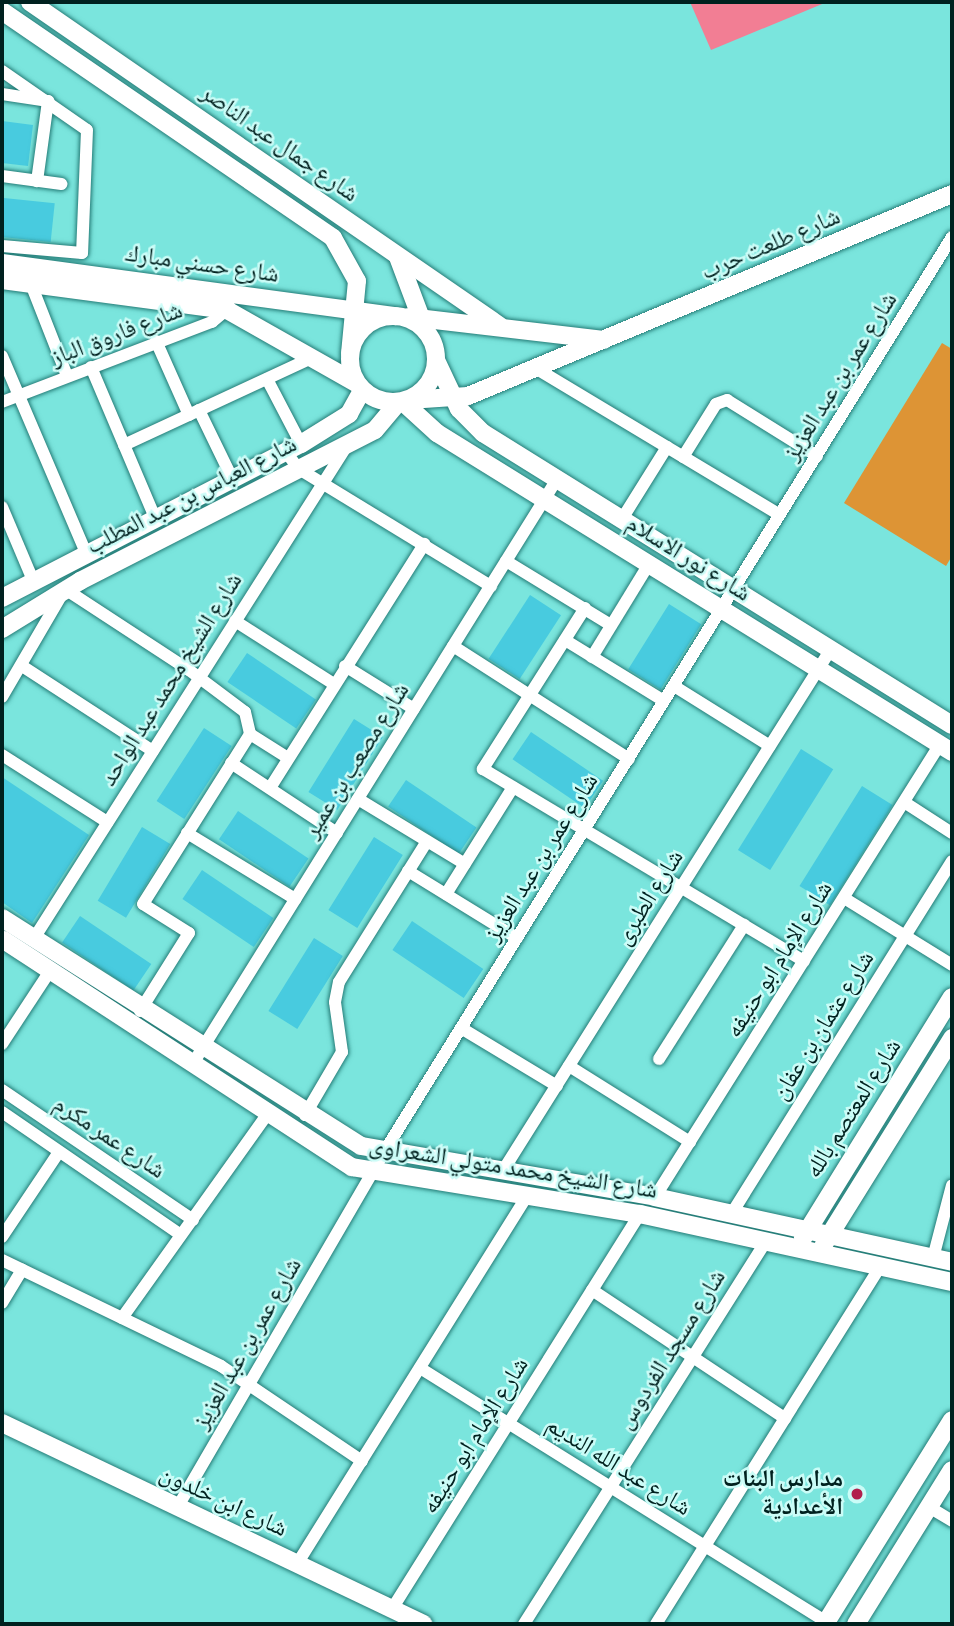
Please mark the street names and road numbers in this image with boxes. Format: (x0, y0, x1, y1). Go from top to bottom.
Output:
street label: شارع جمال عبد الناصر (195, 79, 363, 209)
street label: شارع طلعت حرب (697, 203, 845, 287)
street label: شارع حسني مبارك (123, 240, 281, 290)
street label: شارع عمر بن عبد العزيز (778, 288, 904, 466)
street label: شارع فاروق الباز (47, 297, 187, 373)
street label: شارع العباس بن عبد المطلب (82, 430, 302, 562)
street label: شارع نور الاسلام (621, 509, 755, 609)
street label: شارع الشيخ محمد عبد الواحد (95, 568, 249, 792)
street label: شارع مصعب بن عمير (298, 678, 416, 844)
street label: شارع عمر بن عبد العزيز (479, 769, 605, 947)
street label: شارع الطبرى (609, 845, 691, 951)
street label: شارع الإمام ابو حنيفه (720, 876, 840, 1044)
street label: شارع عثمان بن عفان (767, 946, 881, 1106)
street label: شارع المعتصم بالله (800, 1034, 908, 1184)
street label: شارع عمر مكرم (48, 1090, 170, 1186)
street label: شارع الشيخ محمد متولي الشعراوى (367, 1132, 659, 1206)
street label: شارع عمر بن عبد العزيز (187, 1253, 309, 1435)
street label: شارع مسجد الفردوس (611, 1265, 733, 1435)
street label: شارع الإمام ابو حنيفه (416, 1352, 536, 1520)
street label: شارع عبد الله النديم (540, 1411, 696, 1523)
street label: شارع ابن خلدون (155, 1460, 291, 1544)

